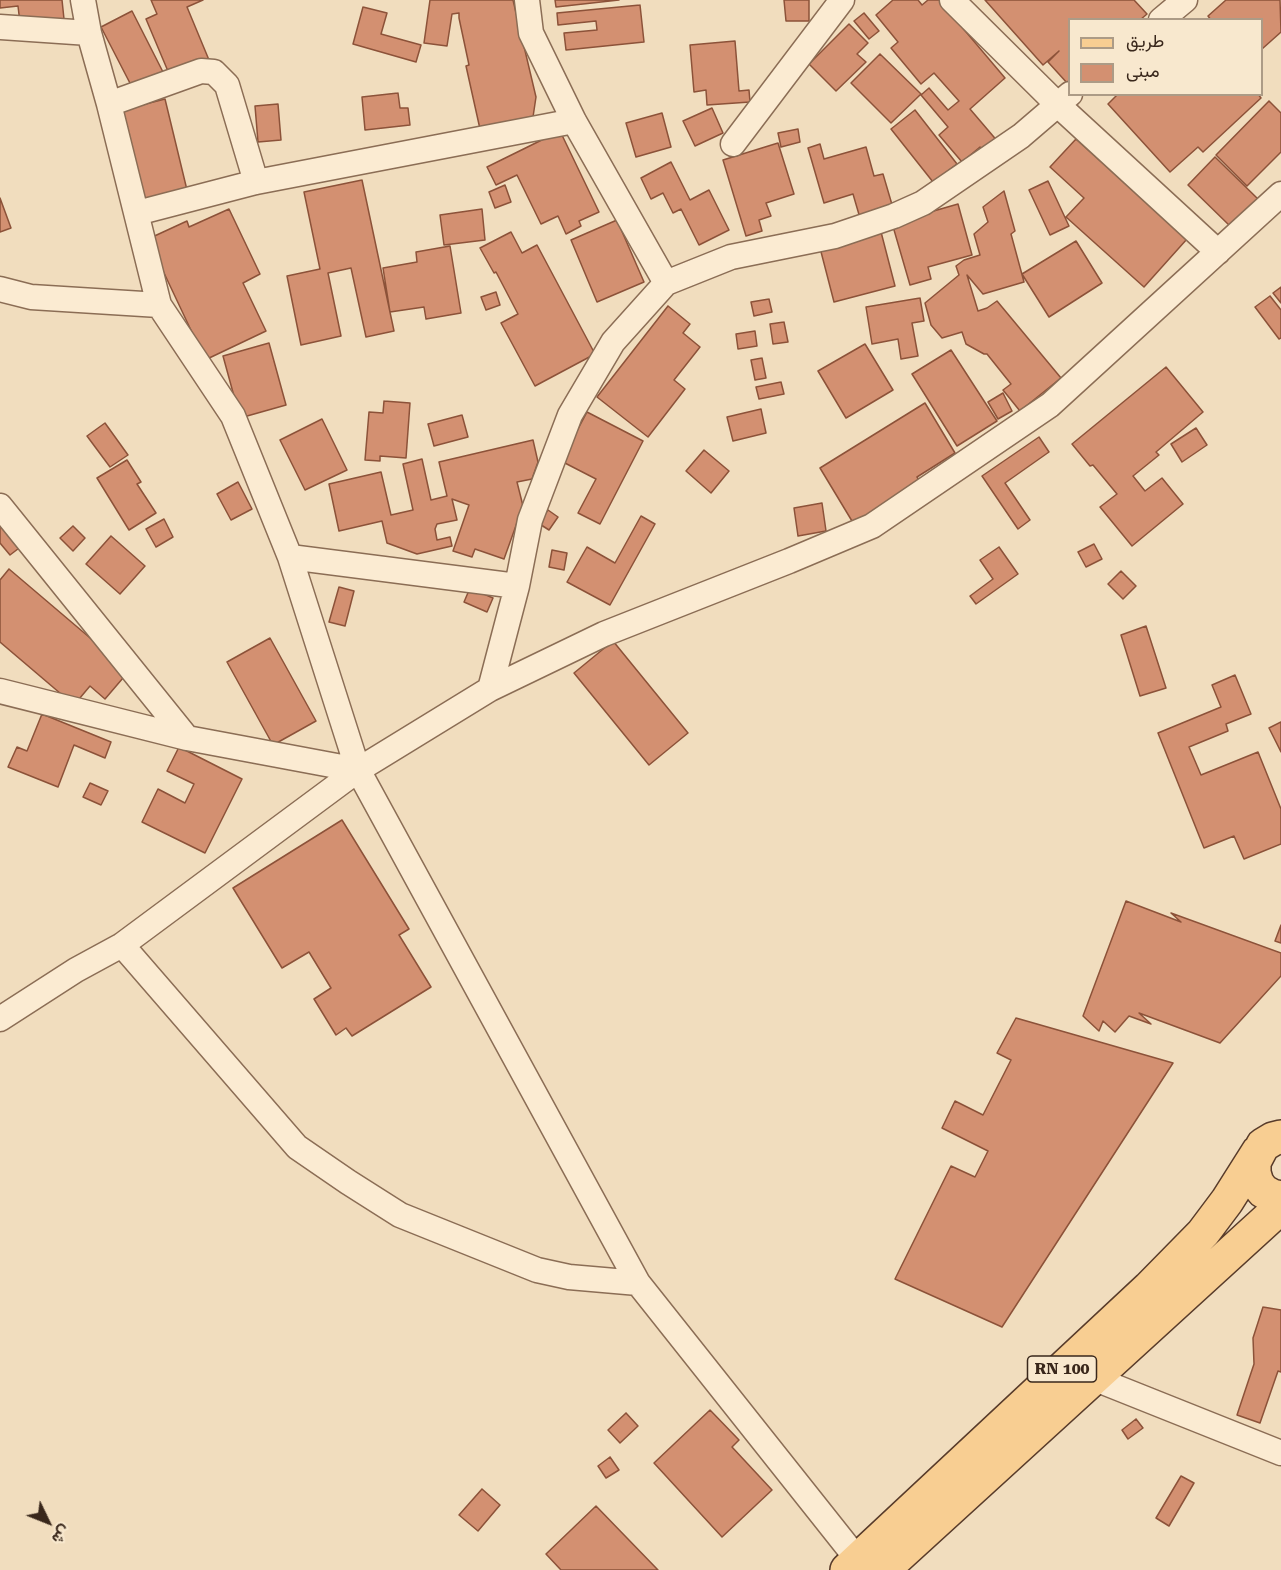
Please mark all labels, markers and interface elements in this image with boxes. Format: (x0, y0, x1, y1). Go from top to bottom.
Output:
legend (1068, 18, 1263, 96)
text: طريق (1126, 30, 1164, 51)
text: مبنى (1126, 60, 1160, 81)
road number: RN 100 (1028, 1356, 1096, 1382)
north arrow (18, 1492, 78, 1552)
text: ش (48, 1521, 75, 1548)

